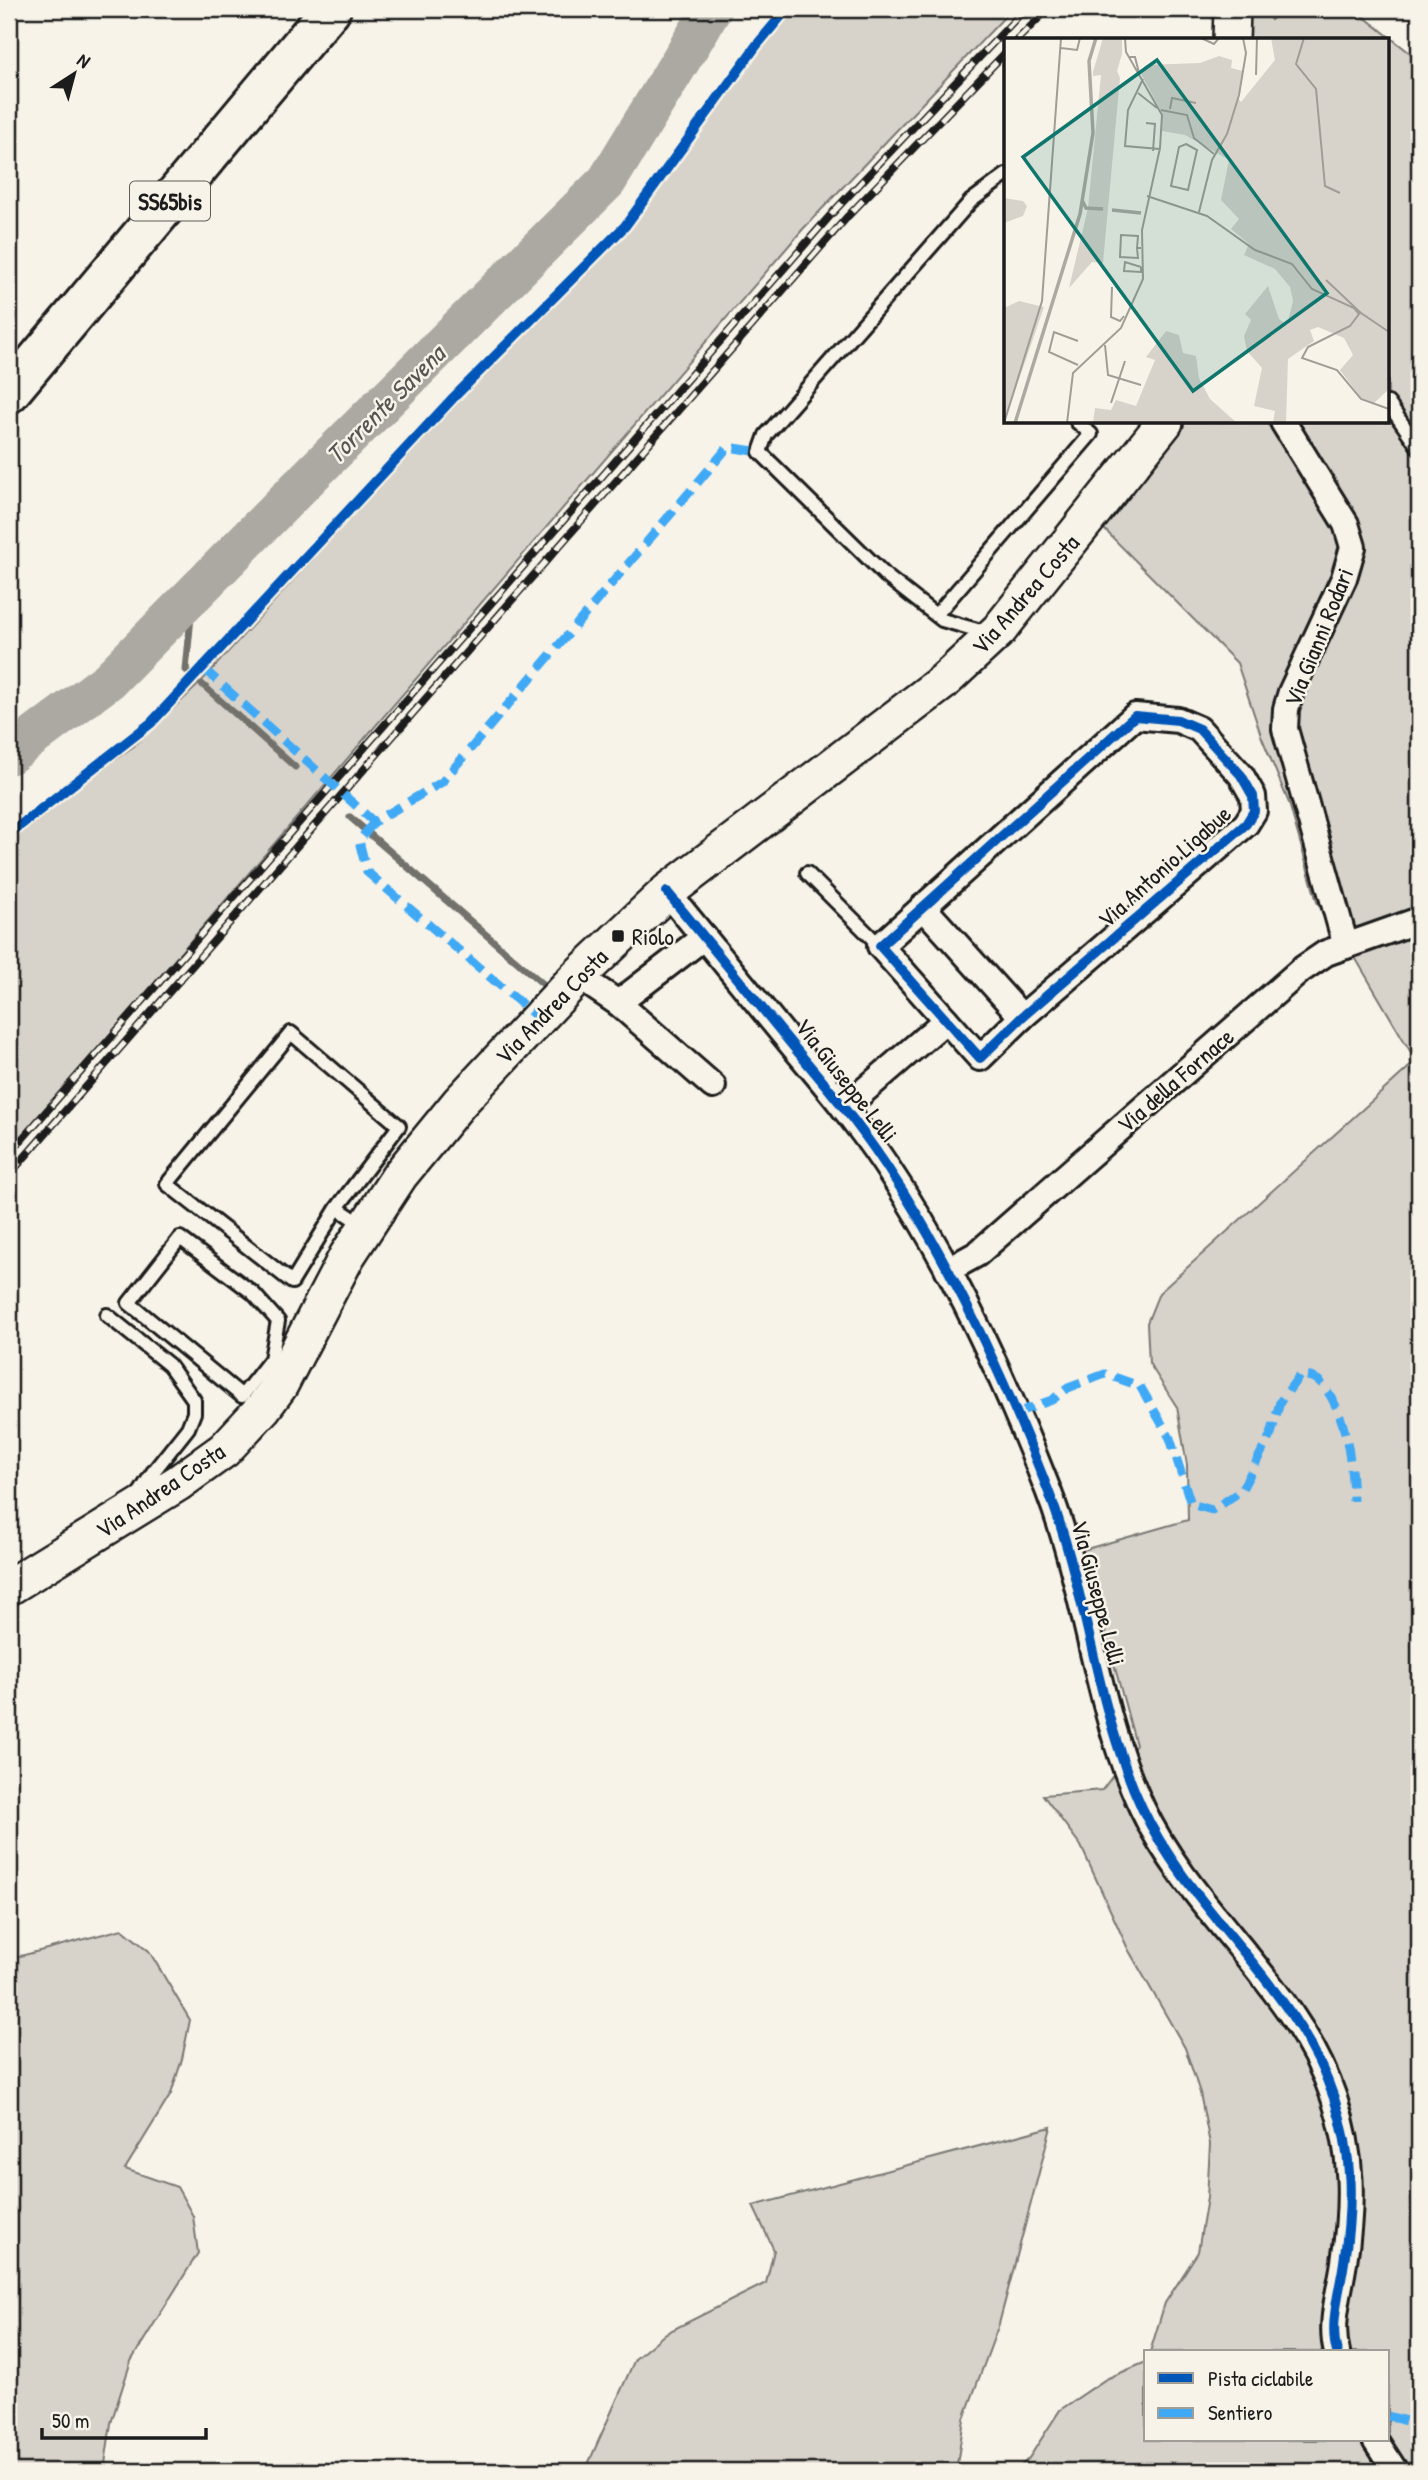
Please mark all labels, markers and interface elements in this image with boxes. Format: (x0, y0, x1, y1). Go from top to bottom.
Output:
north arrow (38, 38, 108, 108)
inset map (1004, 38, 1390, 424)
text: N (72, 47, 96, 74)
road number: SS65bis (130, 182, 210, 220)
water label: Torrente Savena (318, 335, 454, 471)
street label: Via Andrea Costa (964, 527, 1086, 661)
street label: Via Gianni Rodari (1276, 563, 1360, 711)
street label: Via Antonio Ligabue (1090, 797, 1238, 934)
place label: Riolo (632, 920, 674, 952)
marker: Riolo (610, 928, 626, 944)
street label: Via Andrea Costa (488, 941, 614, 1071)
street label: Via Giuseppe Lelli (789, 1011, 905, 1149)
street label: Via della Fornace (1110, 1020, 1241, 1140)
street label: Via Andrea Costa (89, 1435, 231, 1545)
street label: Via Giuseppe Lelli (1064, 1517, 1134, 1669)
legend (1144, 2350, 1390, 2442)
text: Pista ciclabile (1208, 2364, 1313, 2393)
scale bar (42, 2396, 206, 2440)
text: Sentiero (1208, 2398, 1272, 2427)
text: 50 m (52, 2406, 89, 2435)

